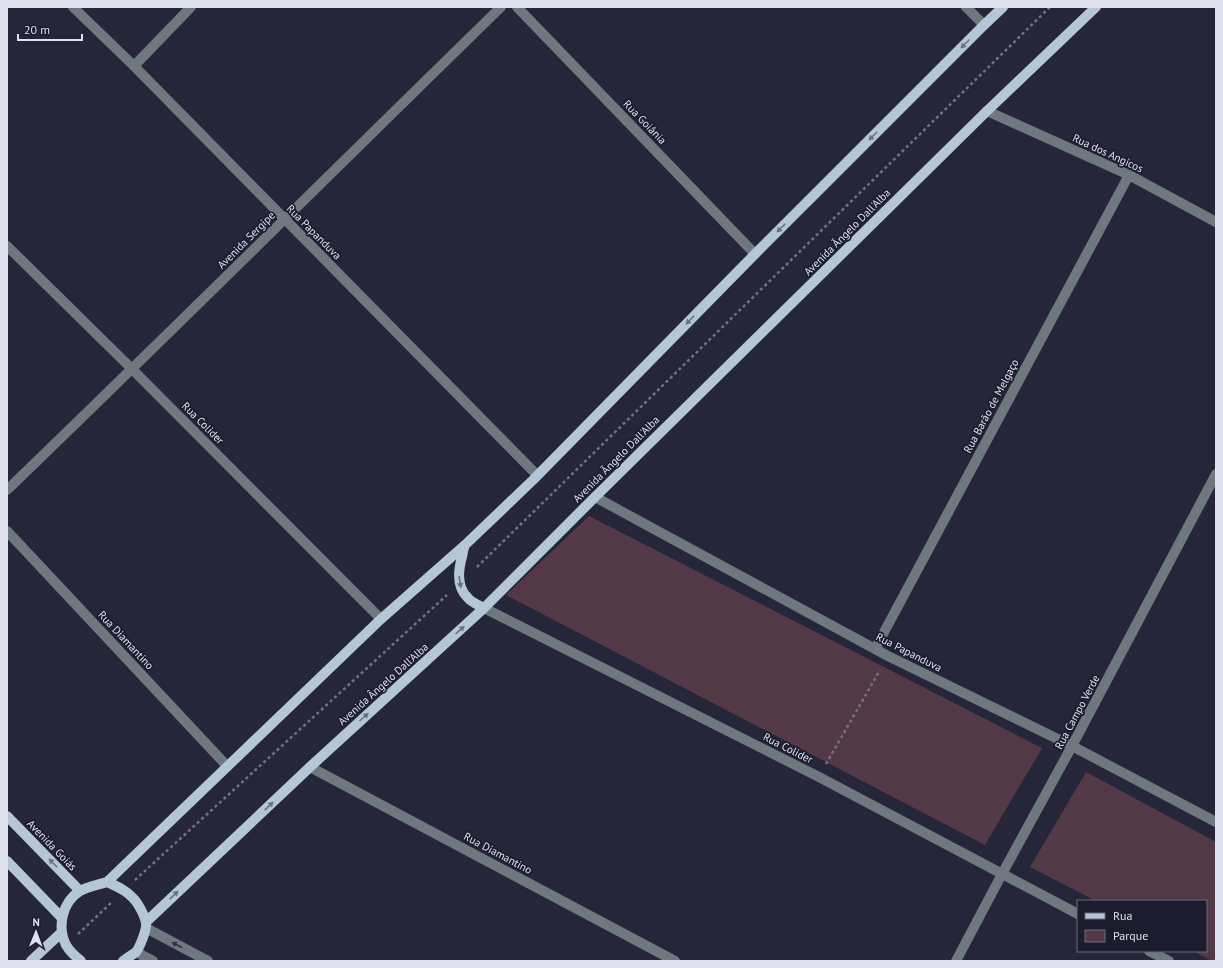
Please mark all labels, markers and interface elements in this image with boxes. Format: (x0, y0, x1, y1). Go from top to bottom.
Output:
scale bar (18, 16, 82, 42)
text: 20 m (24, 22, 50, 37)
one-way arrow (960, 39, 970, 49)
street label: Rua Goiânia (620, 97, 670, 147)
one-way arrow (868, 131, 878, 141)
street label: Rua dos Angicos (1070, 131, 1146, 176)
street label: Avenida Ângelo Dall'Alba (801, 186, 893, 278)
street label: Rua Papanduva (284, 202, 344, 262)
street label: Avenida Sergipe (214, 208, 278, 272)
one-way arrow (776, 223, 786, 233)
one-way arrow (685, 315, 694, 325)
street label: Rua Barão de Melgaço (960, 356, 1022, 455)
street label: Rua Colider (179, 399, 227, 447)
street label: Avenida Ângelo Dall'Alba (570, 413, 662, 505)
one-way arrow (457, 576, 463, 588)
street label: Rua Diamantino (95, 608, 157, 672)
one-way arrow (455, 625, 465, 634)
street label: Rua Papanduva (874, 629, 944, 675)
street label: Avenida Ângelo Dall'Alba (335, 640, 431, 728)
street label: Rua Campo Verde (1052, 672, 1103, 752)
one-way arrow (359, 713, 369, 722)
street label: Rua Colider (761, 730, 815, 767)
one-way arrow (264, 801, 274, 811)
street label: Avenida Goiás (24, 816, 80, 874)
street label: Rua Diamantino (461, 829, 535, 877)
one-way arrow (48, 858, 58, 868)
one-way arrow (170, 891, 179, 900)
legend (1077, 900, 1207, 952)
text: Rua (1113, 908, 1132, 923)
north arrow (16, 912, 56, 952)
text: N (32, 915, 40, 929)
text: Parque (1113, 928, 1148, 943)
one-way arrow (171, 941, 183, 948)

